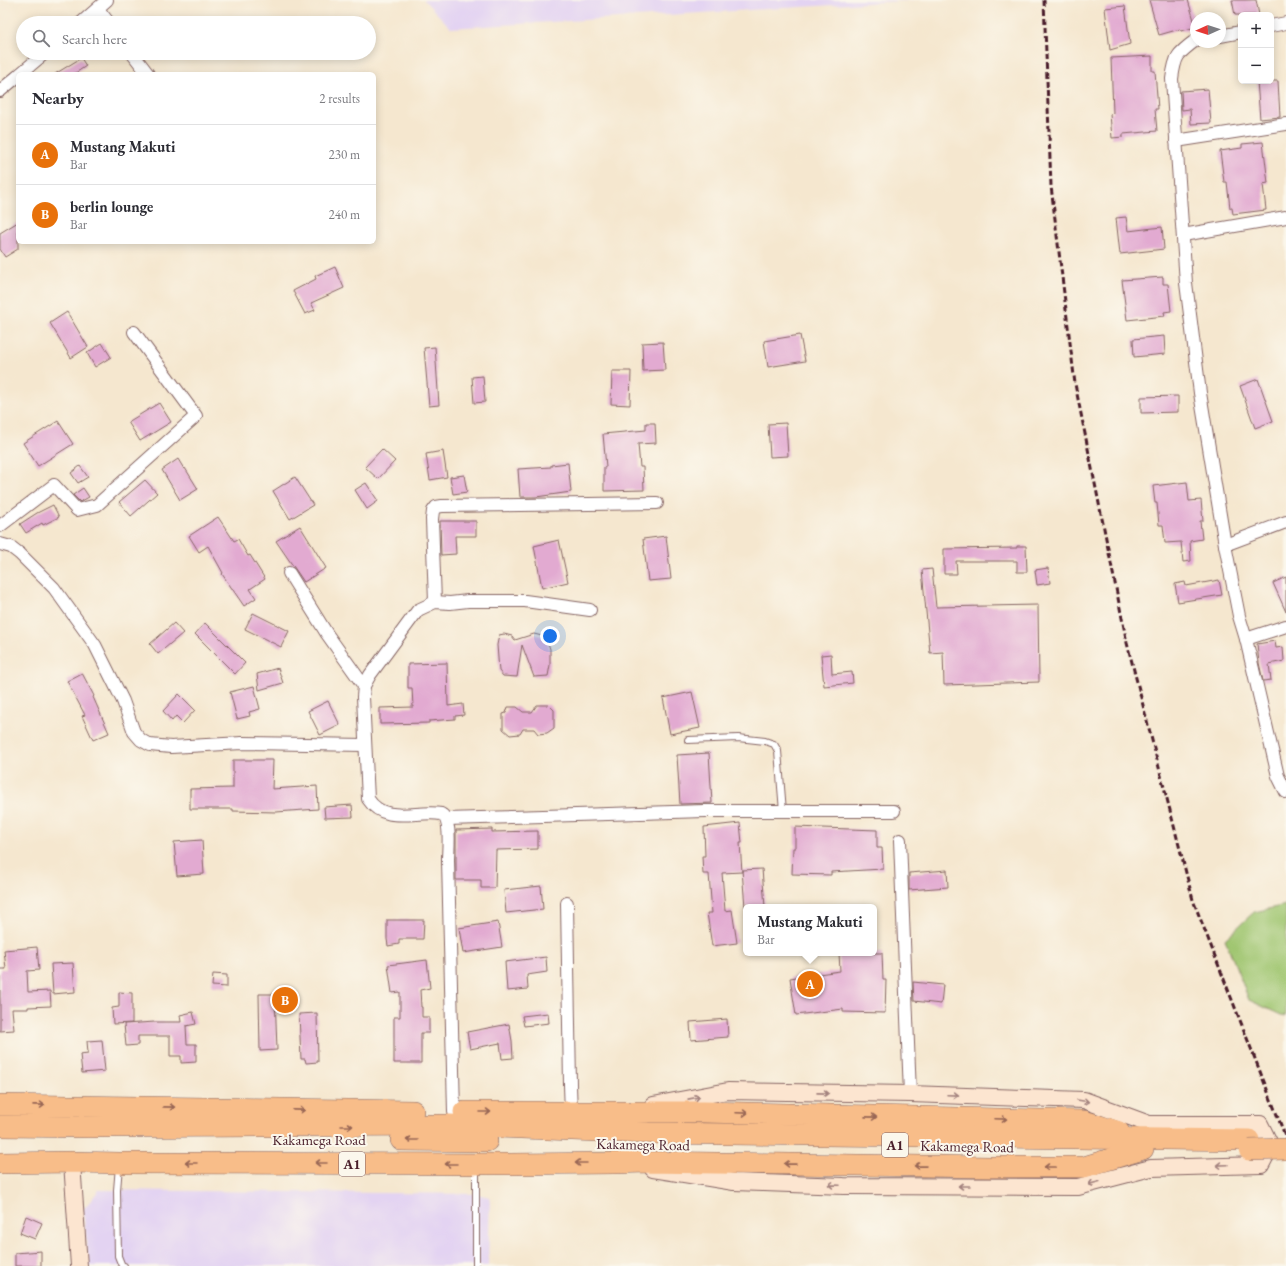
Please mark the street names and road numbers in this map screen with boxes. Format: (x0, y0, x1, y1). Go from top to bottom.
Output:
street label: Kakamega Road (272, 1130, 366, 1149)
road number: A1 (882, 1133, 908, 1157)
street label: Kakamega Road (596, 1134, 690, 1154)
street label: Kakamega Road (920, 1136, 1014, 1156)
road number: A1 (339, 1152, 365, 1176)

